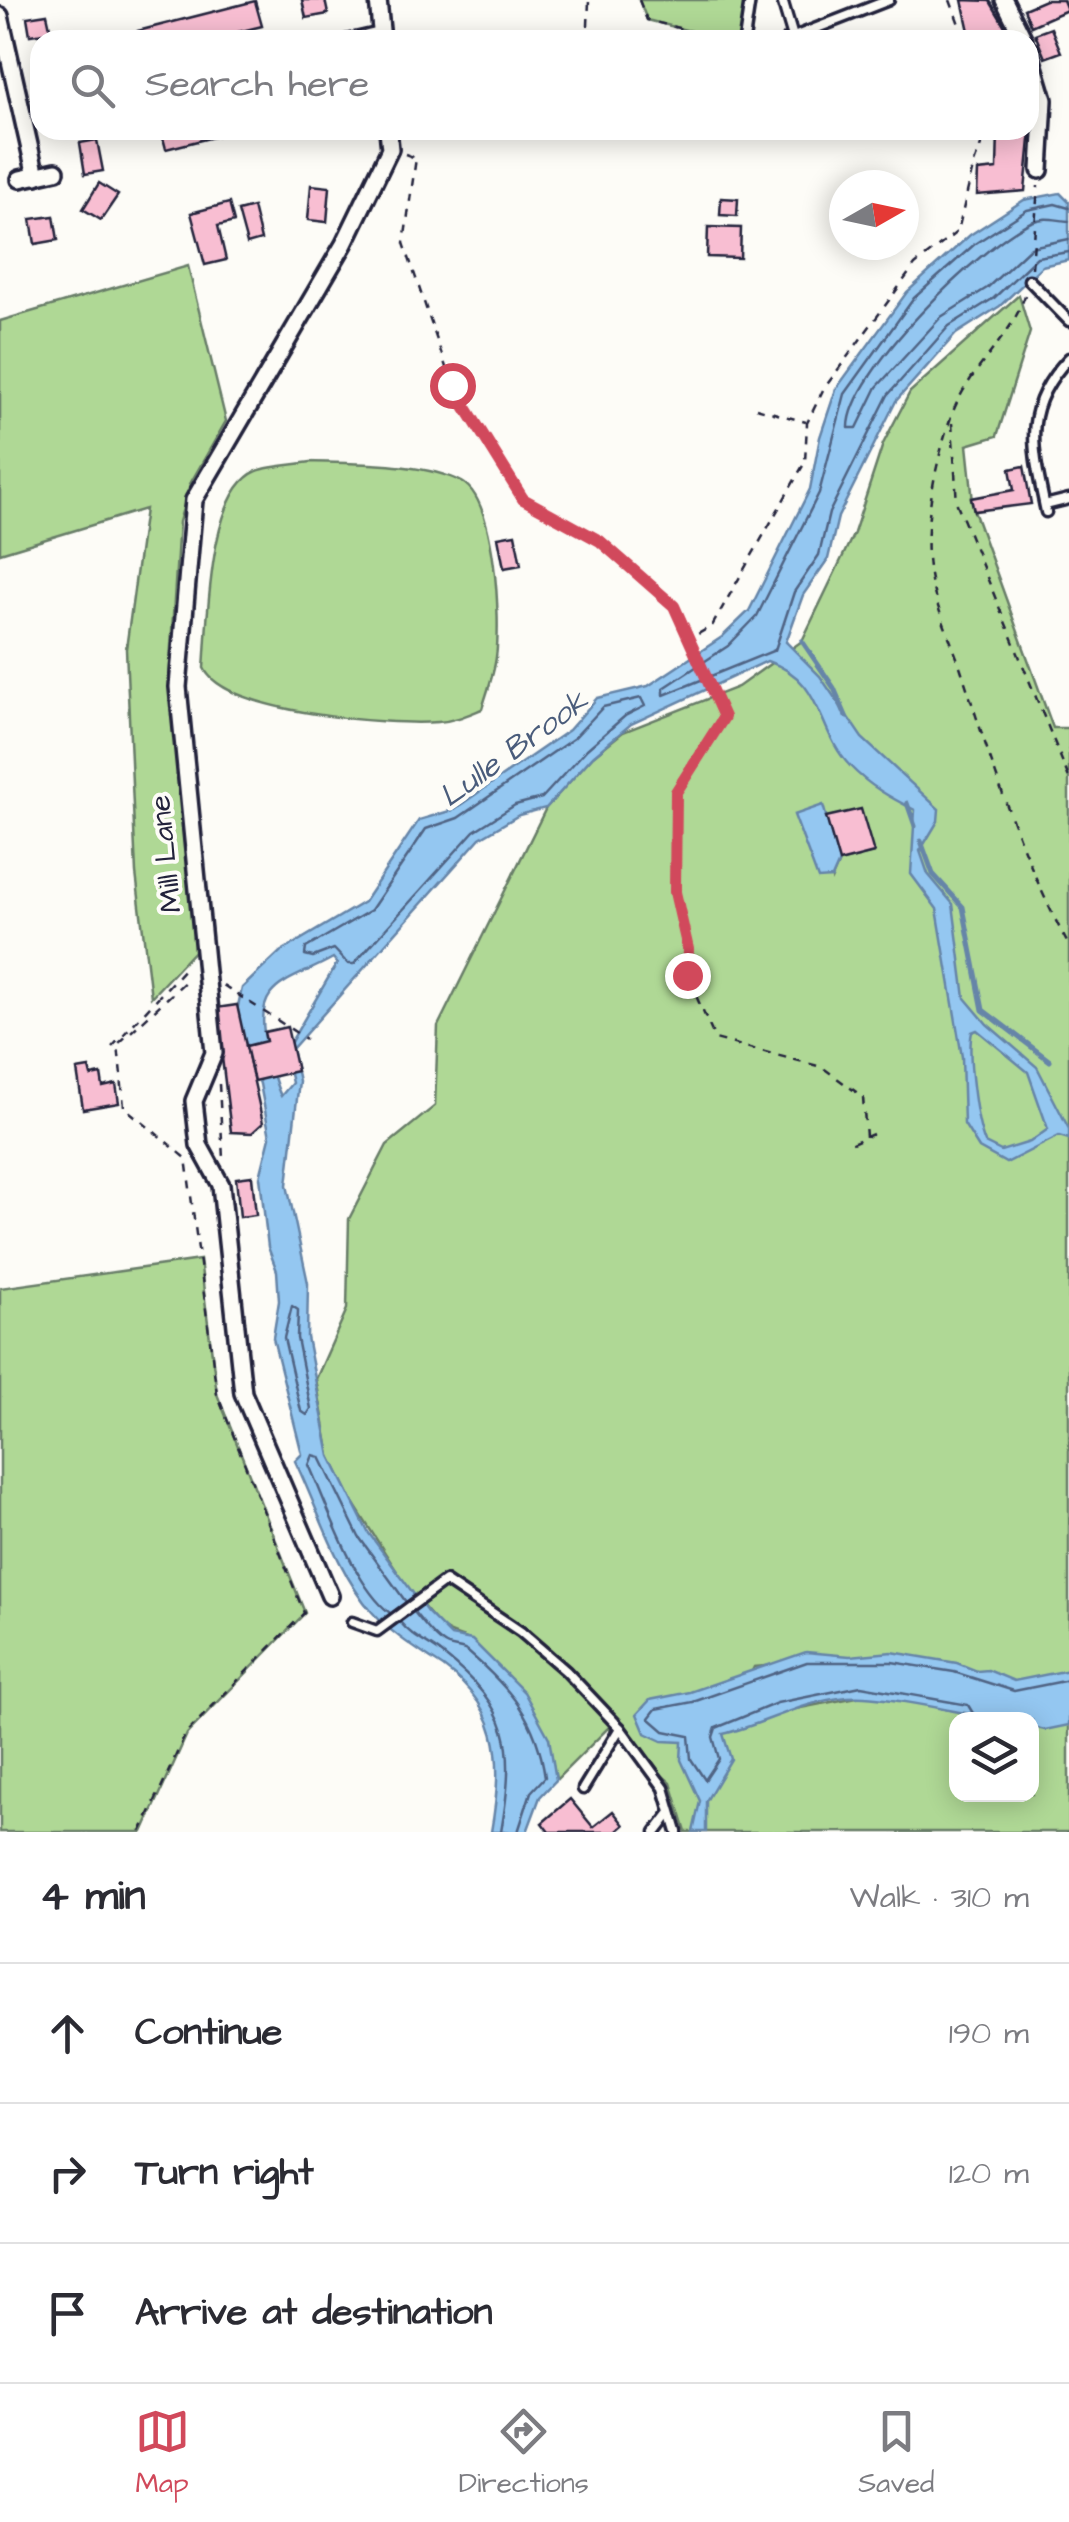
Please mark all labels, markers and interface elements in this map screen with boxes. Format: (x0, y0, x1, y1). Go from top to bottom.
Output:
search box (30, 30, 1039, 140)
icon: search (65, 58, 120, 113)
text: Search here (145, 59, 369, 111)
north arrow (829, 170, 919, 260)
route start (430, 363, 476, 409)
water label: Lulle Brook (430, 679, 599, 819)
street label: Mill Lane (139, 793, 193, 915)
route end (665, 953, 711, 999)
map controls (949, 1712, 1039, 1802)
button: layers (949, 1712, 1039, 1802)
text: 4 min (40, 1868, 145, 1926)
text: Walk · 310 m (850, 1875, 1029, 1920)
icon: ahead (40, 2006, 95, 2061)
text: Continue (135, 2007, 282, 2059)
text: 190 m (949, 2011, 1029, 2056)
icon: right (40, 2146, 95, 2201)
text: Turn right (135, 2147, 314, 2199)
text: 120 m (949, 2151, 1029, 2196)
icon: arrive (40, 2286, 95, 2341)
text: Arrive at destination (135, 2287, 492, 2339)
tab: Map (135, 2404, 190, 2503)
tab: Directions (459, 2404, 589, 2503)
tab: Saved (858, 2404, 934, 2503)

